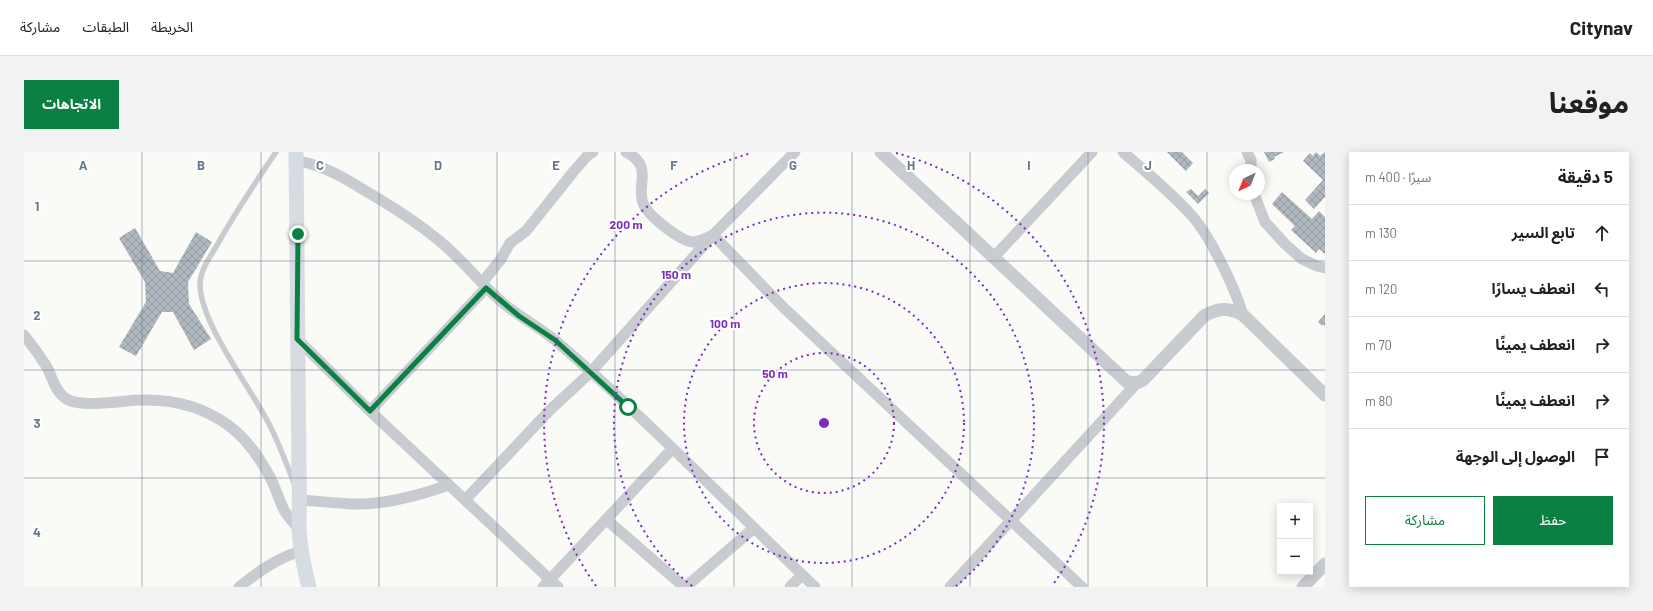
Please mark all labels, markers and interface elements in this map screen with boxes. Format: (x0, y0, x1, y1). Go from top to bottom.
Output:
text: Citynav (1570, 16, 1633, 39)
text: مشاركة (20, 18, 60, 35)
text: الطبقات (82, 18, 129, 35)
text: الخريطة (151, 18, 193, 35)
button: الاتجاهات (24, 80, 119, 129)
text: موقعنا (1549, 85, 1629, 119)
text: A (79, 157, 88, 173)
text: B (197, 157, 205, 173)
text: C (316, 157, 324, 173)
text: D (434, 157, 442, 173)
text: E (552, 157, 560, 173)
text: F (670, 157, 678, 173)
text: G (789, 157, 797, 173)
text: H (907, 157, 915, 173)
text: I (1027, 157, 1031, 173)
text: J (1144, 157, 1152, 173)
north arrow (1229, 164, 1265, 200)
text: 5 دقيقة (1558, 166, 1613, 186)
text: سيرًا · 400 m (1365, 169, 1431, 185)
text: 1 (35, 198, 39, 214)
text: 200 m (610, 217, 642, 231)
icon: ahead (1591, 222, 1613, 244)
text: تابع السير (1512, 223, 1575, 241)
route end (289, 225, 307, 243)
text: 130 m (1365, 225, 1397, 241)
text: 150 m (661, 267, 691, 281)
icon: left (1591, 278, 1613, 300)
text: انعطف يسارًا (1491, 279, 1575, 297)
text: 120 m (1365, 281, 1397, 297)
text: 2 (33, 307, 41, 323)
text: 100 m (710, 316, 740, 330)
icon: right (1591, 334, 1613, 356)
text: انعطف يمينًا (1495, 335, 1575, 353)
text: 70 m (1365, 337, 1392, 353)
text: 50 m (762, 366, 788, 380)
icon: right (1591, 390, 1613, 412)
text: انعطف يمينًا (1495, 391, 1575, 409)
text: 80 m (1365, 393, 1393, 409)
route start (619, 398, 637, 416)
text: 3 (33, 415, 41, 431)
centre of rings (817, 416, 831, 430)
icon: arrive (1591, 446, 1613, 468)
text: الوصول إلى الوجهة (1456, 447, 1575, 465)
button: مشاركة (1365, 496, 1485, 545)
button: حفظ (1493, 496, 1613, 545)
map controls (1277, 503, 1313, 575)
button: + (1277, 503, 1313, 539)
text: 4 (33, 524, 41, 540)
button: − (1277, 539, 1313, 575)

